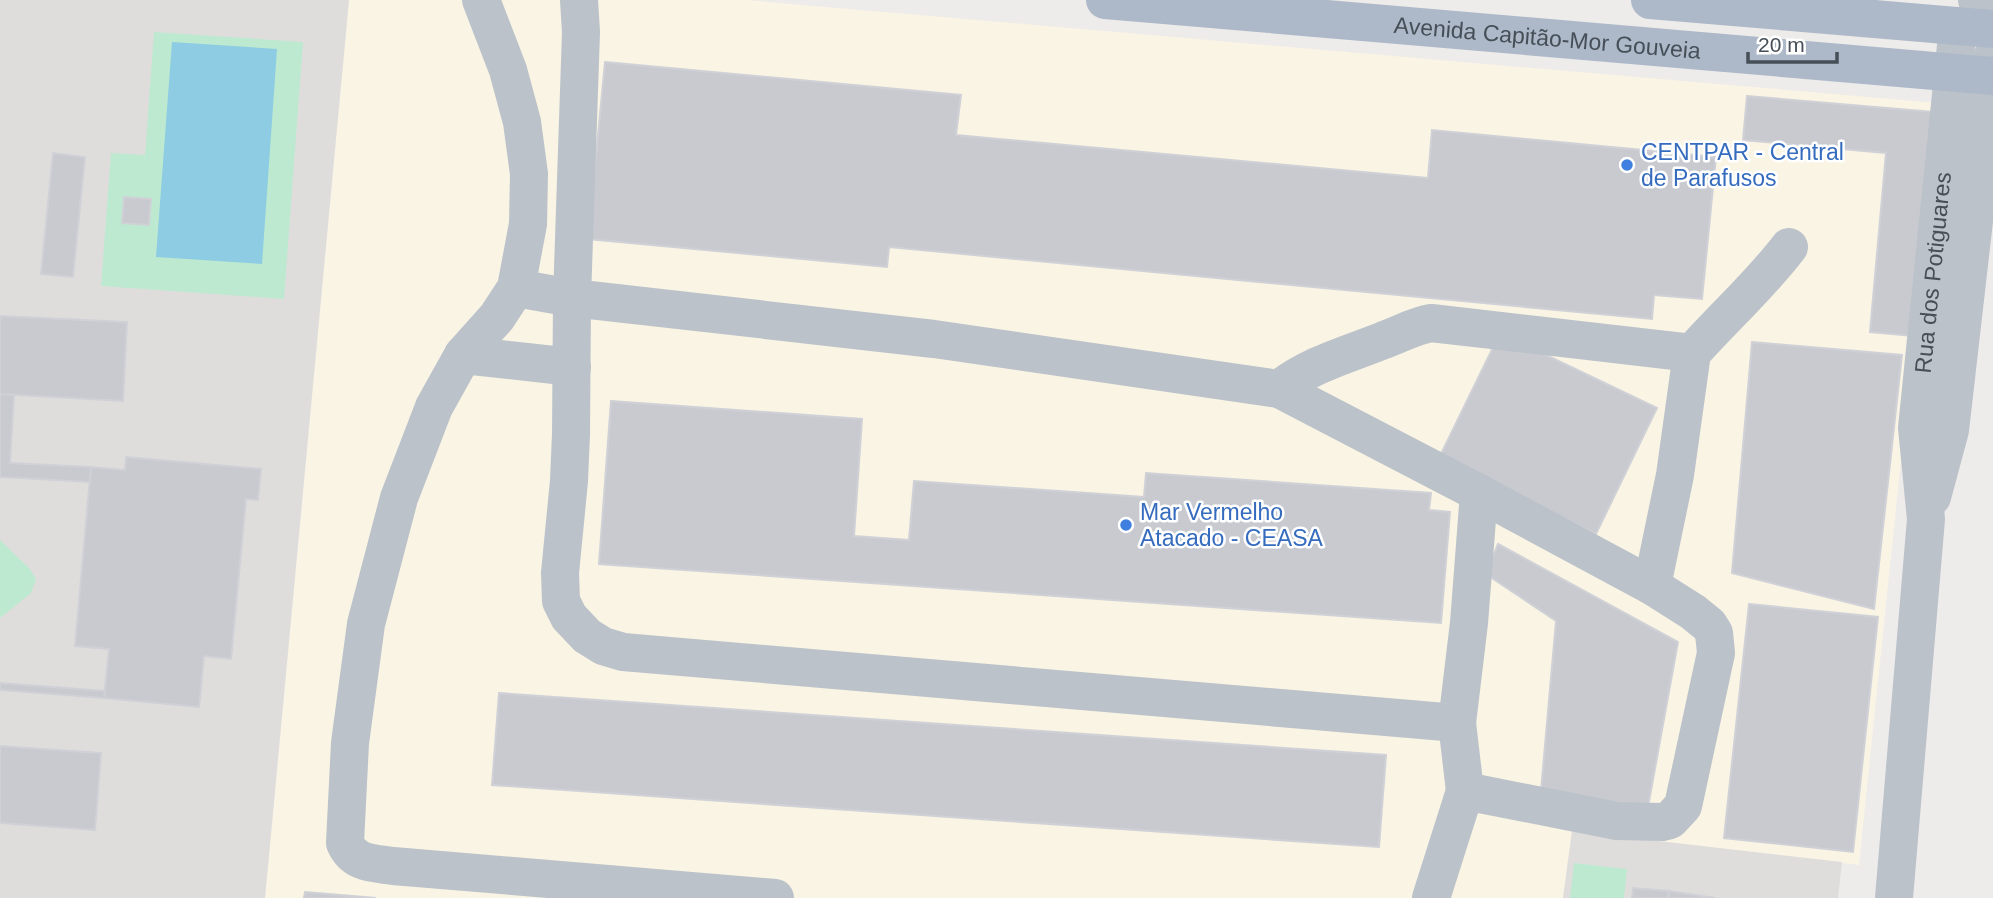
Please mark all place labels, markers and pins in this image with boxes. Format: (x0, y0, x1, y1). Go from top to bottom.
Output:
place label: CENTPAR - Central de Parafusos (1641, 139, 1844, 191)
marker: CENTPAR - Central de Parafusos (1619, 157, 1635, 173)
place label: Mar Vermelho Atacado - CEASA (1140, 499, 1323, 551)
marker: Mar Vermelho Atacado - CEASA (1118, 517, 1134, 533)

